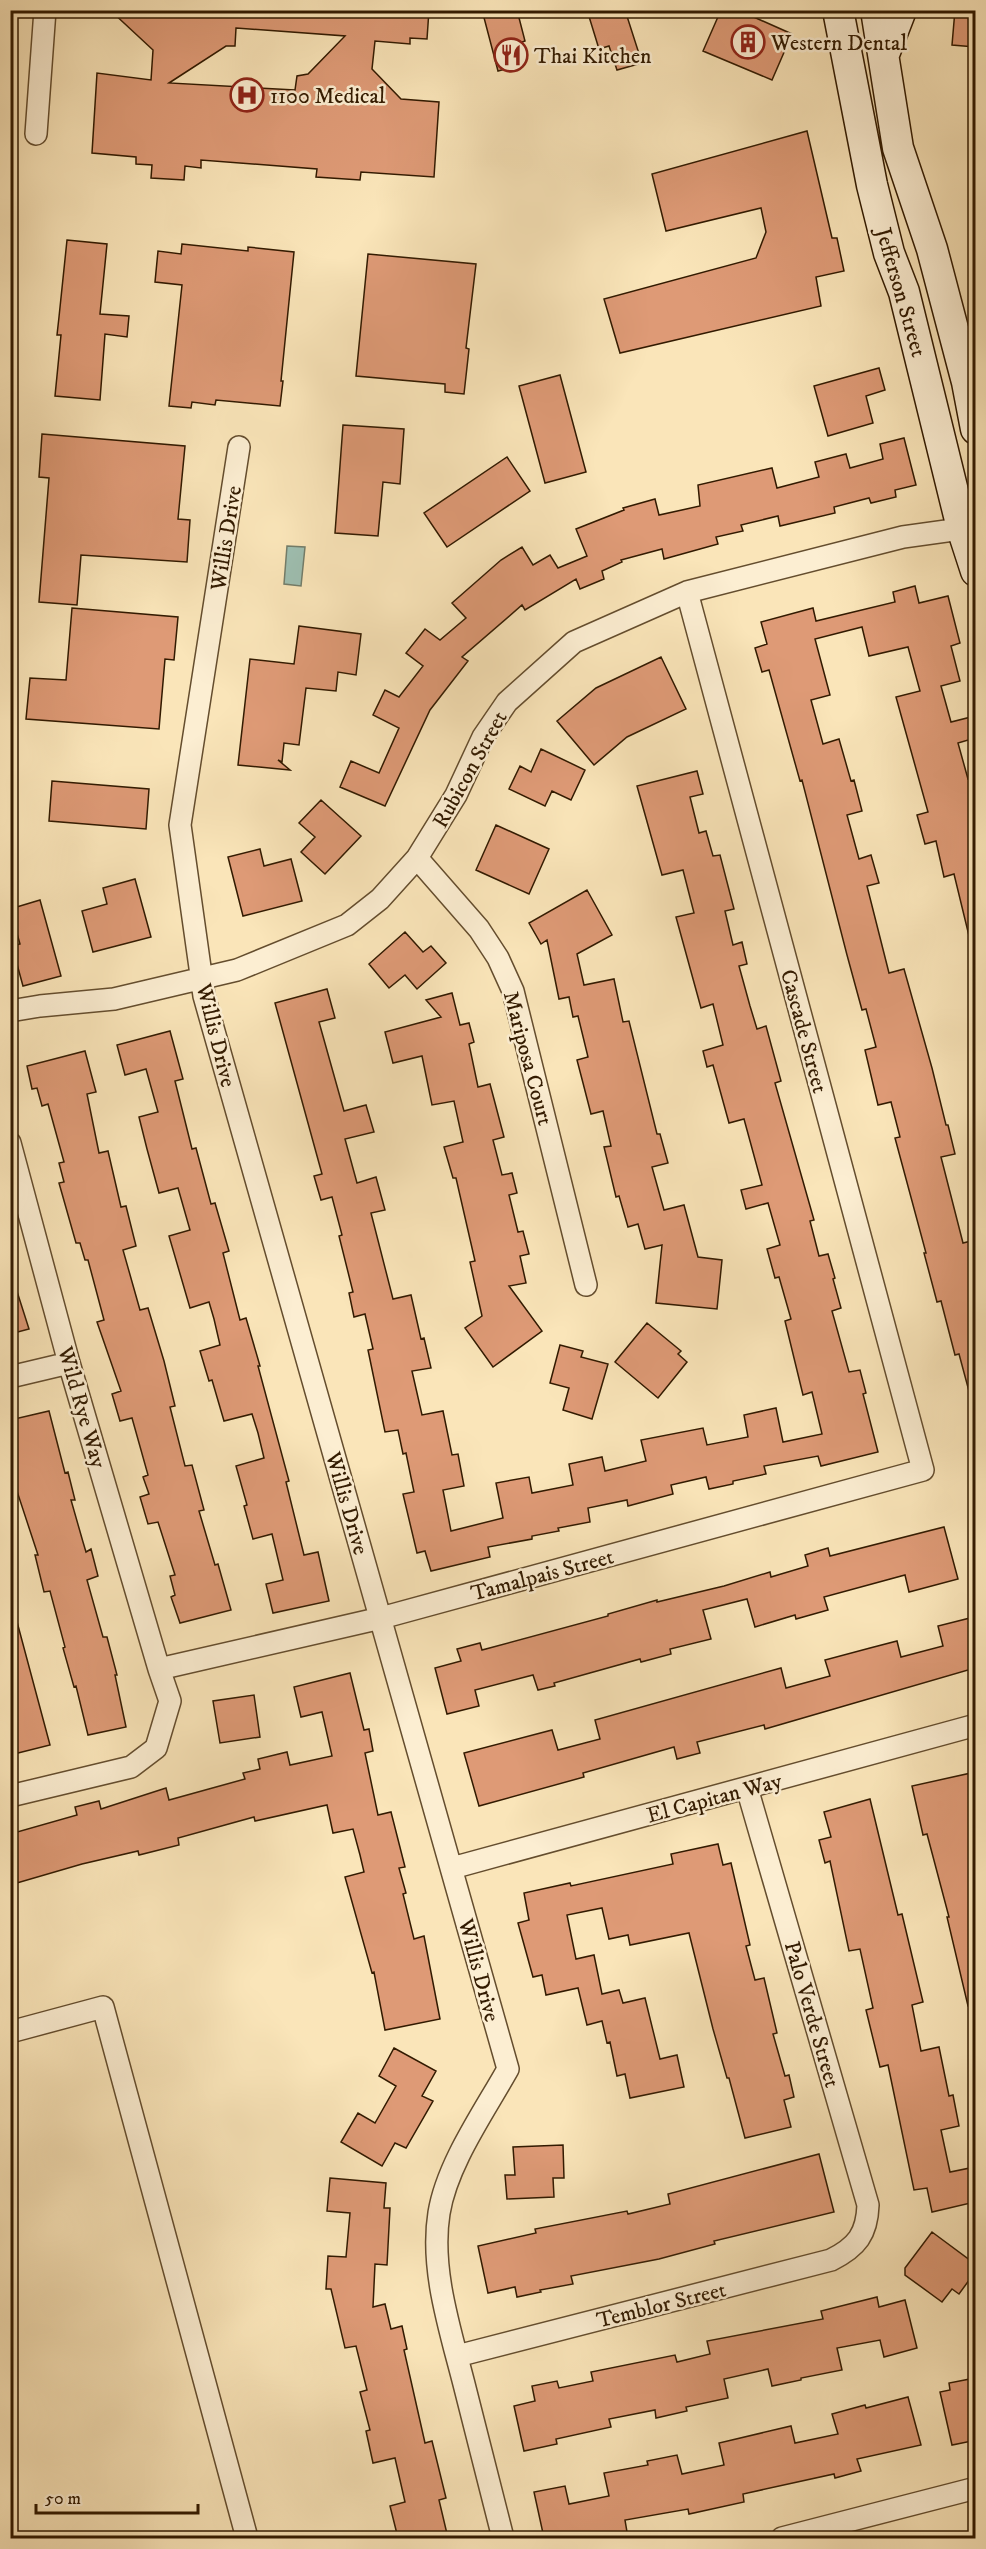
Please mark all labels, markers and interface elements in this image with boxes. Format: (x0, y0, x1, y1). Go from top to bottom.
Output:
building icon: Western Dental (730, 24, 766, 60)
place label: Western Dental (770, 30, 907, 57)
restaurant icon: Thai Kitchen (493, 37, 529, 73)
place label: Thai Kitchen (534, 43, 652, 70)
hospital icon: 1100 Medical (229, 77, 265, 113)
place label: 1100 Medical (270, 83, 386, 110)
street label: Jefferson Street (869, 223, 932, 360)
street label: Willis Drive (205, 484, 248, 594)
street label: Rubicon Street (427, 706, 514, 833)
street label: Cascade Street (774, 967, 833, 1096)
street label: Willis Drive (189, 980, 241, 1090)
street label: Mariposa Court (497, 988, 558, 1128)
street label: Wild Rye Way (51, 1343, 112, 1472)
street label: Willis Drive (319, 1448, 374, 1558)
street label: Tamalpais Street (468, 1543, 617, 1607)
street label: El Capitan Way (644, 1767, 785, 1829)
street label: Willis Drive (452, 1915, 505, 2025)
street label: Palo Verde Street (778, 1938, 845, 2091)
street label: Temblor Street (594, 2276, 729, 2335)
scale bar (36, 2477, 198, 2515)
text: 50 m (45, 2488, 81, 2510)

